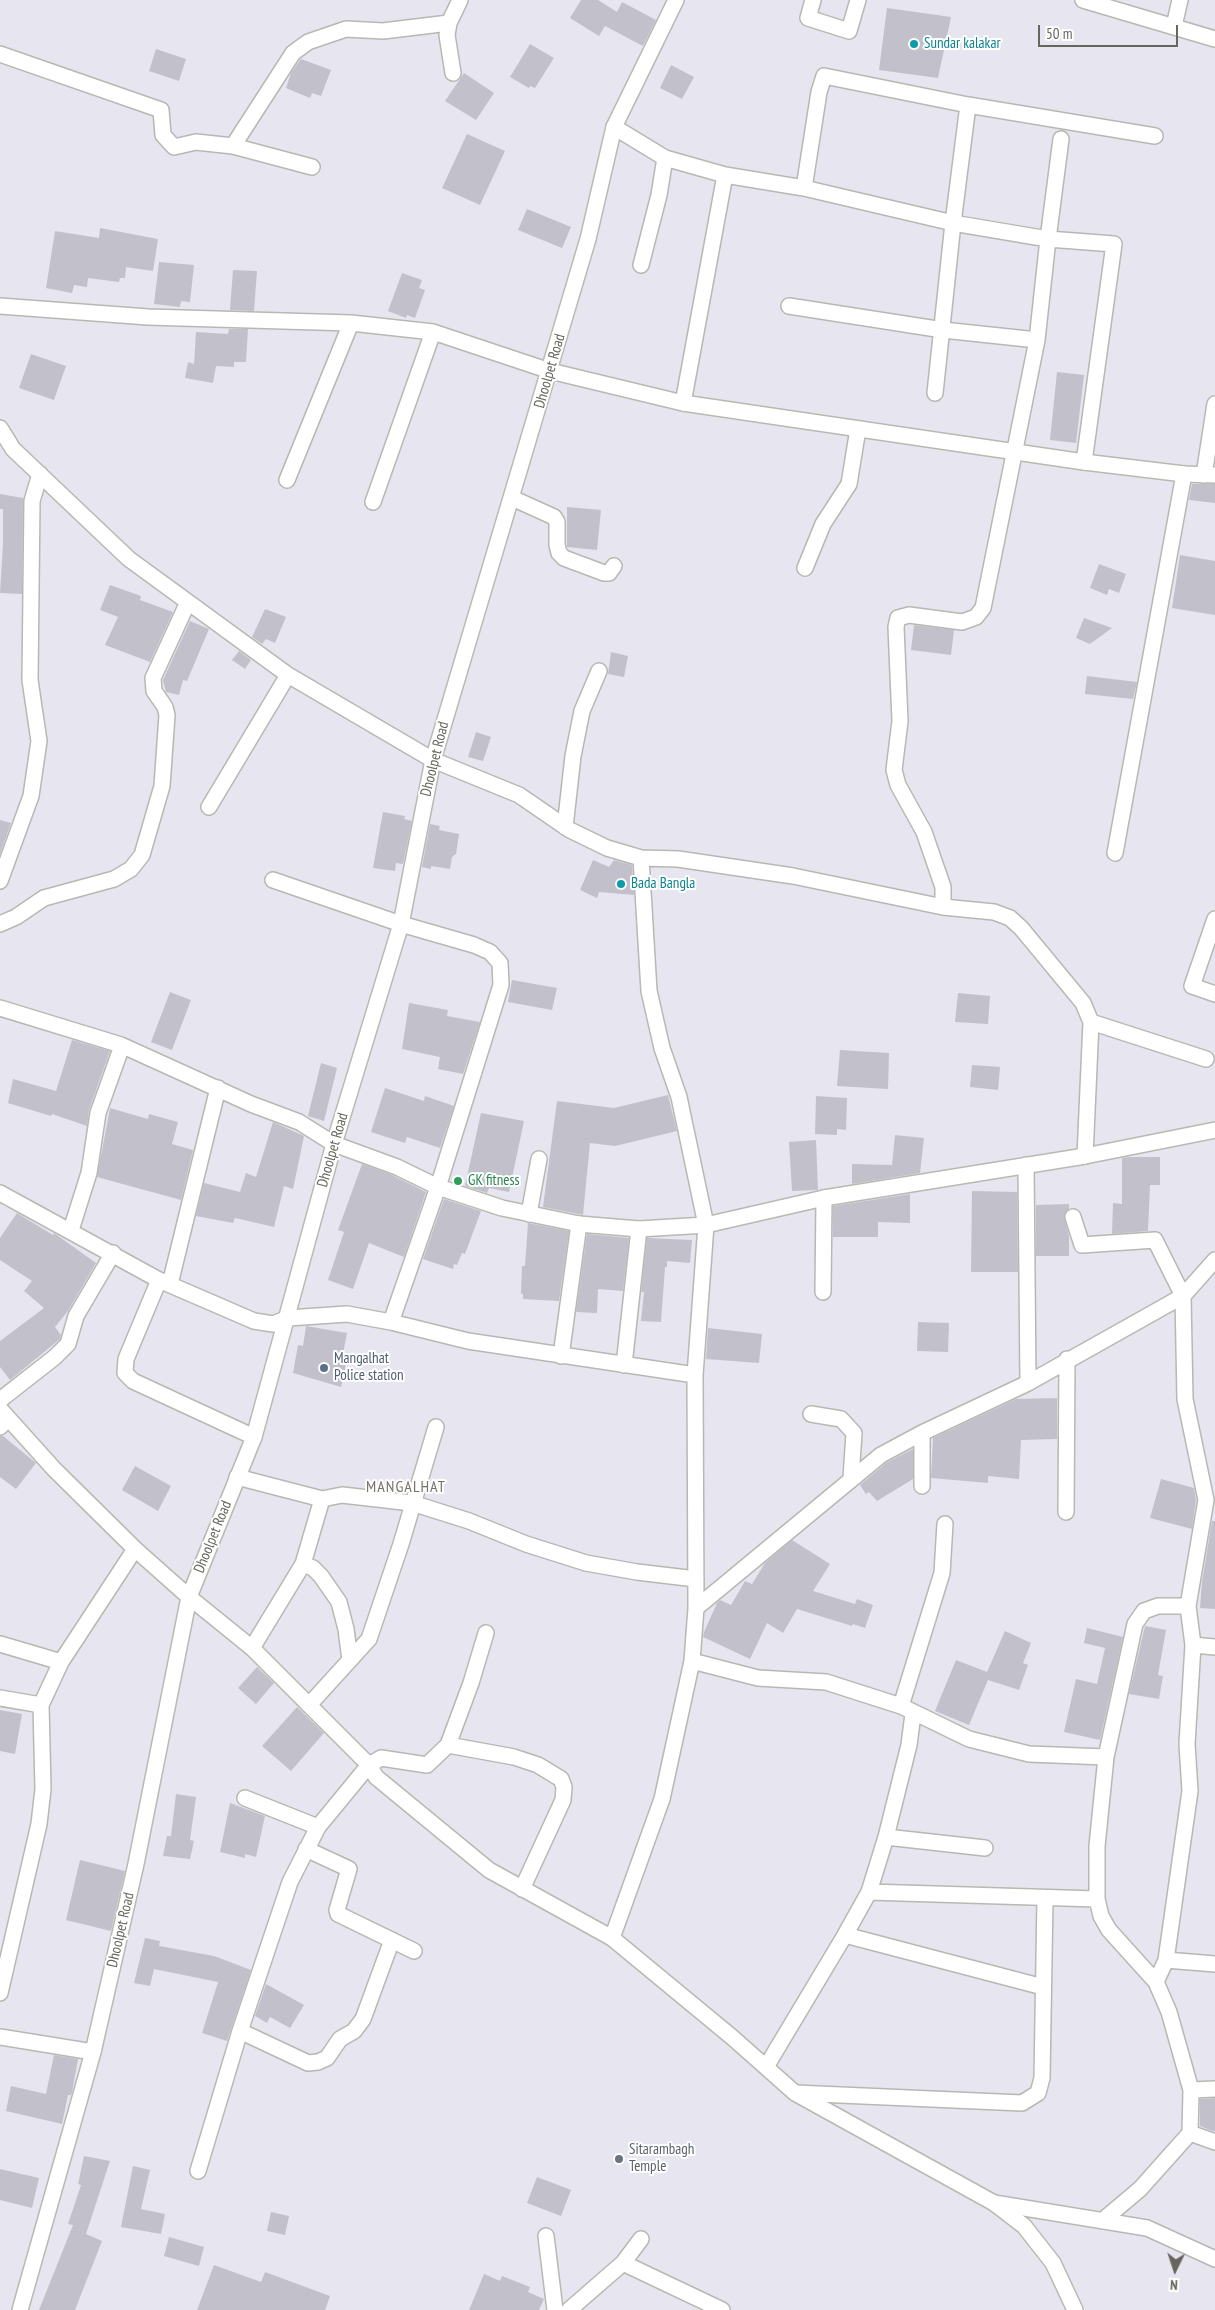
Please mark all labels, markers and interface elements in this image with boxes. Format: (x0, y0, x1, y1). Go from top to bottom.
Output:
scale bar (1040, 15, 1180, 47)
text: 50 m (1046, 24, 1072, 43)
place label: Sundar kalakar (924, 35, 1001, 53)
marker: Sundar kalakar (908, 38, 920, 50)
street label: Dhoolpet Road (531, 332, 569, 410)
street label: Dhoolpet Road (417, 720, 453, 798)
place label: Bada Bangla (631, 875, 695, 893)
marker: Bada Bangla (615, 878, 627, 890)
street label: Dhoolpet Road (314, 1111, 352, 1189)
place label: GK fitness (468, 1172, 520, 1190)
marker: GK fitness (452, 1175, 464, 1187)
place label: Mangalhat Police station (334, 1350, 404, 1385)
marker: Mangalhat Police station (318, 1362, 330, 1374)
district label: MANGALHAT (365, 1477, 447, 1497)
street label: Dhoolpet Road (190, 1498, 236, 1576)
street label: Dhoolpet Road (104, 1891, 138, 1969)
place label: Sitarambagh Temple (629, 2141, 694, 2176)
marker: Sitarambagh Temple (613, 2153, 625, 2165)
north arrow (1150, 2245, 1200, 2295)
text: N (1170, 2276, 1178, 2294)

